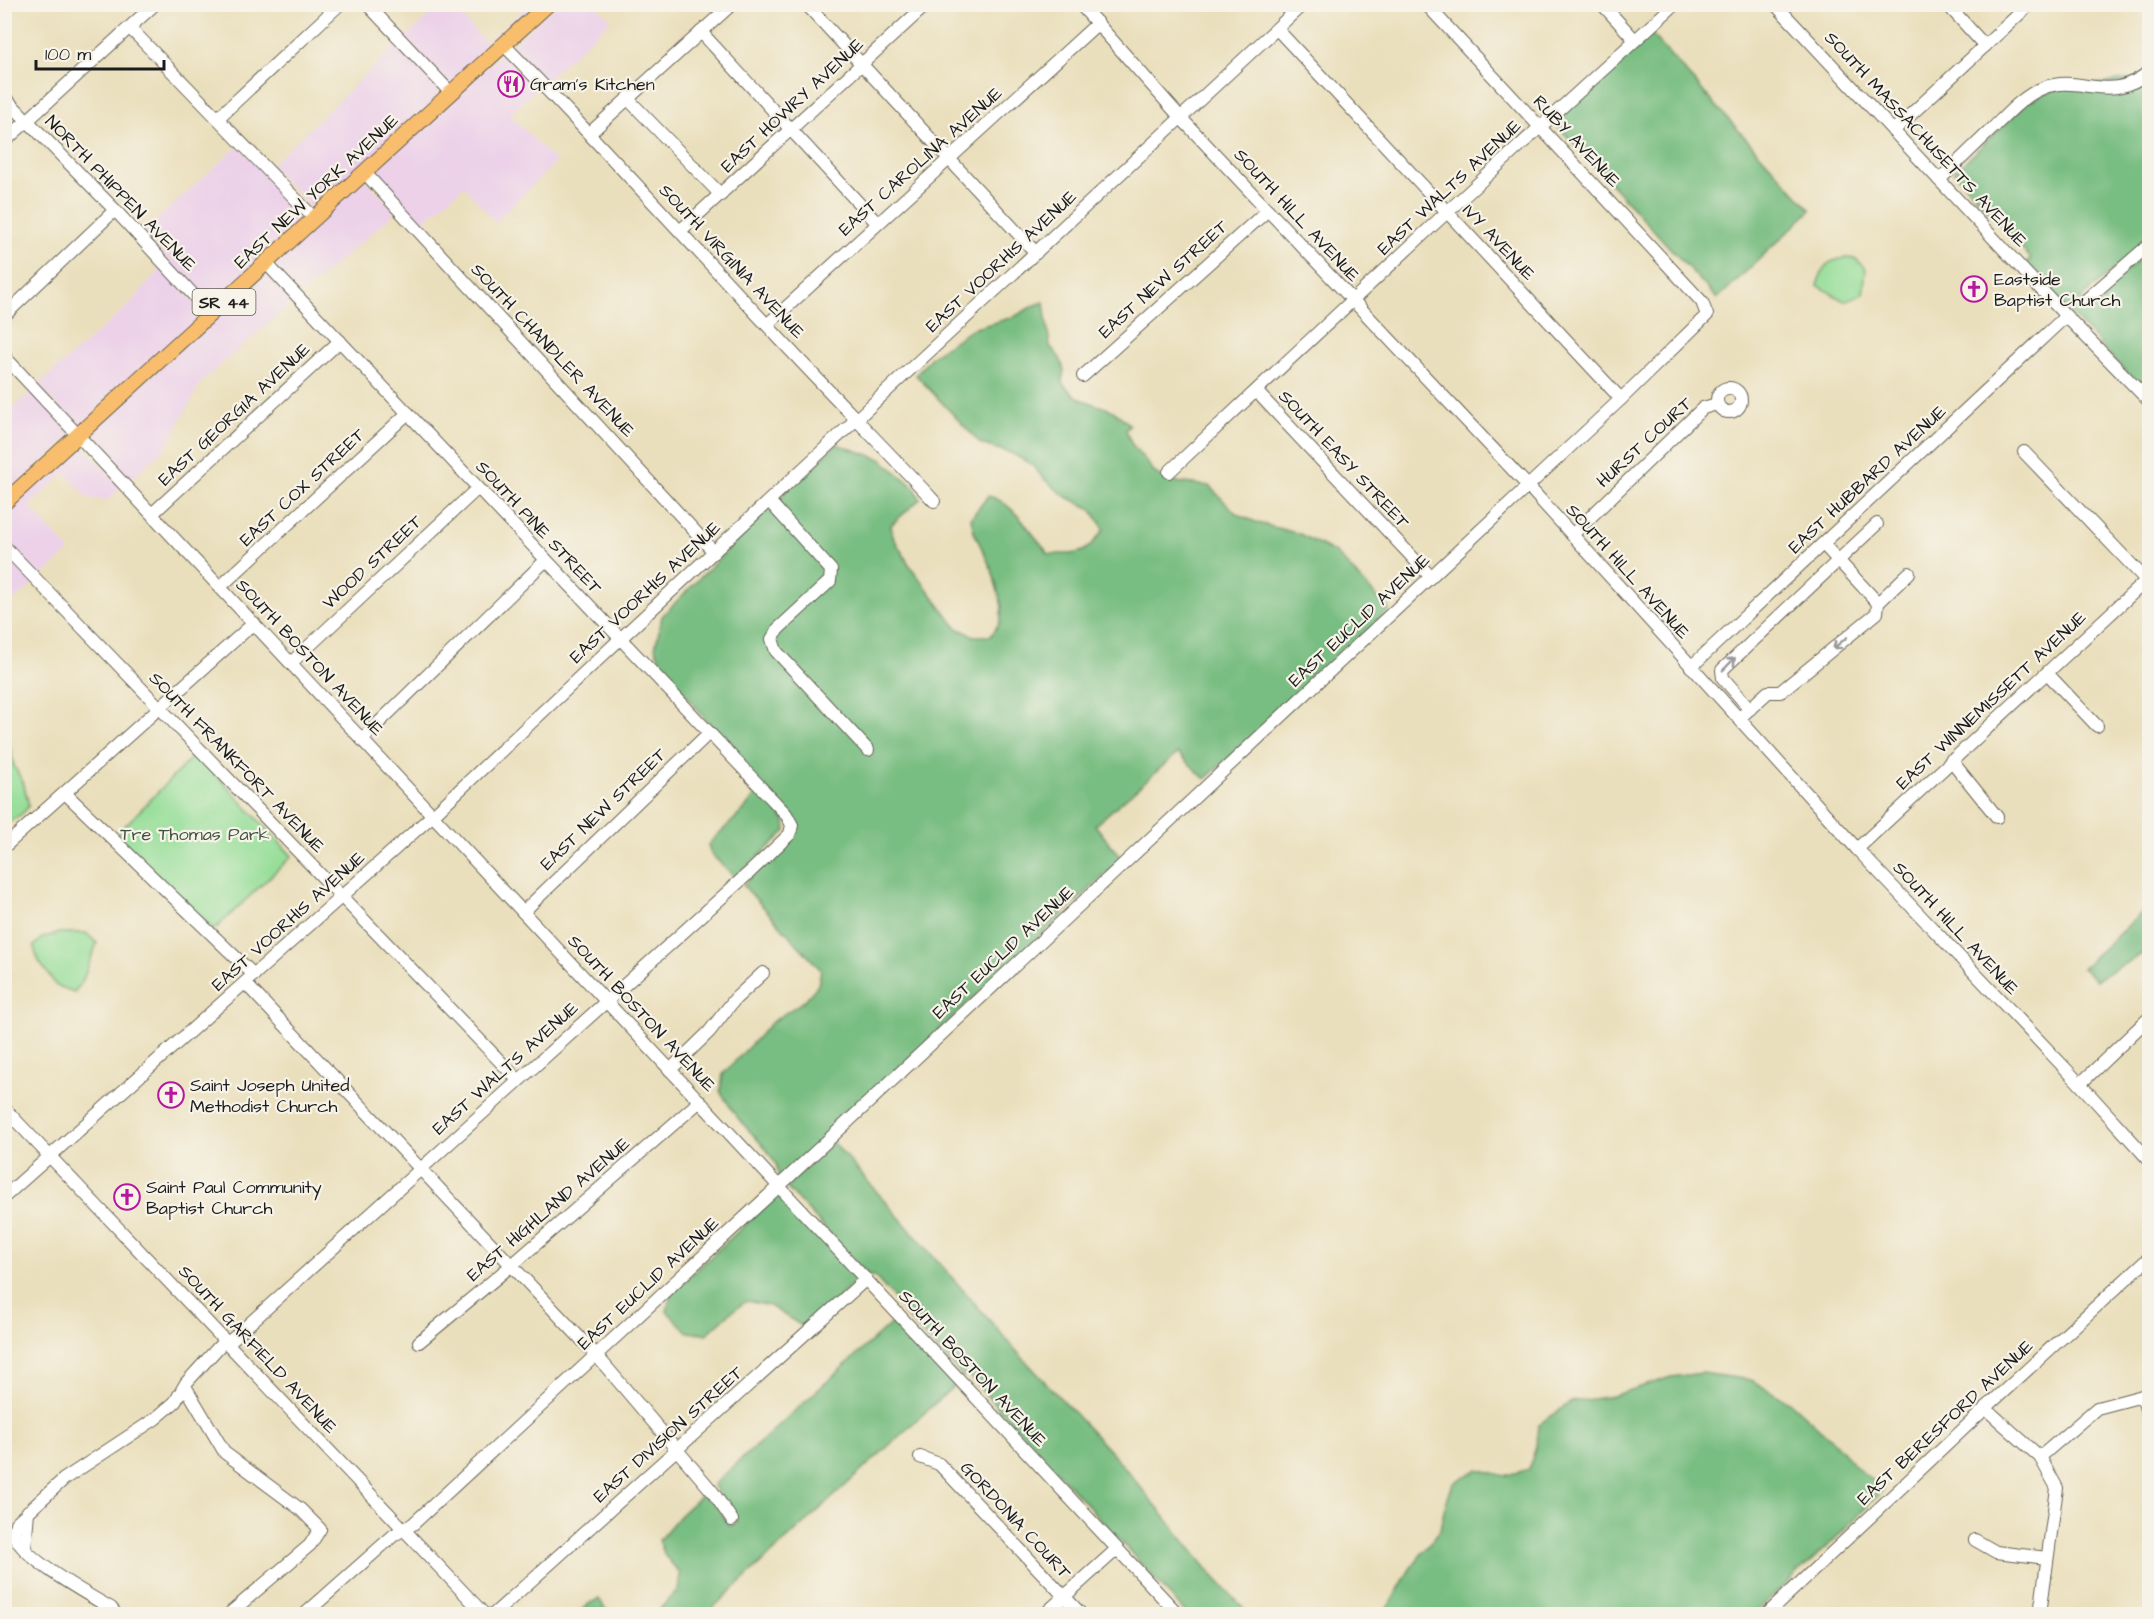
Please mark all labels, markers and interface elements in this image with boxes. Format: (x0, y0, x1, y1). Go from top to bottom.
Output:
street label: SOUTH MASSACHUSETTS AVENUE (1819, 26, 2033, 253)
street label: EAST HOWRY AVENUE (715, 32, 870, 178)
scale bar (36, 33, 164, 71)
text: 100 m (45, 42, 91, 67)
restaurant icon: Gram's Kitchen (496, 69, 526, 99)
place label: Gram's Kitchen (530, 72, 655, 97)
street label: EAST CAROLINA AVENUE (833, 81, 1008, 242)
street label: RUBY AVENUE (1527, 90, 1626, 193)
street label: EAST NEW YORK AVENUE (229, 108, 404, 274)
street label: NORTH PHIPPEN AVENUE (39, 110, 202, 277)
street label: EAST WALTS AVENUE (1372, 114, 1527, 261)
street label: SOUTH HILL AVENUE (1228, 143, 1365, 288)
street label: SOUTH VIRGINIA AVENUE (653, 178, 810, 344)
street label: EAST VOORHIS AVENUE (920, 184, 1083, 338)
street label: IVY AVENUE (1457, 199, 1541, 286)
street label: EAST NEW STREET (1093, 214, 1234, 344)
street label: SOUTH CHANDLER AVENUE (465, 258, 640, 443)
place label: Eastside Baptist Church (1994, 267, 2121, 313)
church icon: Eastside Baptist Church (1959, 274, 1989, 304)
road number: SR 44 (192, 289, 256, 315)
street label: EAST GEORGIA AVENUE (153, 337, 316, 492)
street label: SOUTH EASY STREET (1273, 384, 1415, 535)
street label: HURST COURT (1591, 391, 1698, 493)
street label: EAST HUBBARD AVENUE (1783, 399, 1952, 559)
street label: EAST COX STREET (234, 422, 371, 552)
street label: SOUTH PINE STREET (470, 455, 608, 600)
street label: SOUTH HILL AVENUE (1560, 498, 1695, 645)
street label: WOOD STREET (317, 509, 428, 615)
street label: EAST VOORHIS AVENUE (564, 515, 727, 669)
street label: EAST EUCLID AVENUE (1283, 548, 1436, 693)
street label: SOUTH BOSTON AVENUE (230, 573, 390, 742)
street label: EAST WINNEMISSETT AVENUE (1891, 605, 2092, 795)
one-way arrow (1832, 637, 1848, 650)
one-way arrow (1722, 656, 1736, 671)
street label: SOUTH FRANKFORT AVENUE (143, 666, 330, 859)
street label: EAST NEW STREET (535, 742, 672, 876)
park label: Tre Thomas Park (120, 822, 270, 847)
street label: EAST VOORHIS AVENUE (206, 846, 371, 997)
street label: SOUTH HILL AVENUE (1887, 856, 2024, 1001)
street label: EAST EUCLID AVENUE (927, 880, 1080, 1025)
street label: SOUTH BOSTON AVENUE (562, 929, 722, 1098)
street label: EAST WALTS AVENUE (427, 996, 584, 1141)
place label: Saint Joseph United Methodist Church (190, 1073, 350, 1119)
church icon: Saint Joseph United Methodist Church (156, 1080, 186, 1110)
street label: EAST HIGHLAND AVENUE (461, 1131, 636, 1287)
place label: Saint Paul Community Baptist Church (146, 1175, 322, 1221)
church icon: Saint Paul Community Baptist Church (112, 1182, 142, 1212)
street label: EAST EUCLID AVENUE (572, 1211, 725, 1356)
street label: SOUTH GARFIELD AVENUE (173, 1259, 343, 1440)
street label: SOUTH BOSTON AVENUE (893, 1284, 1053, 1453)
street label: EAST BERESFORD AVENUE (1852, 1334, 2039, 1511)
street label: EAST DIVISION STREET (588, 1360, 749, 1508)
street label: GORDONIA COURT (954, 1456, 1077, 1585)

